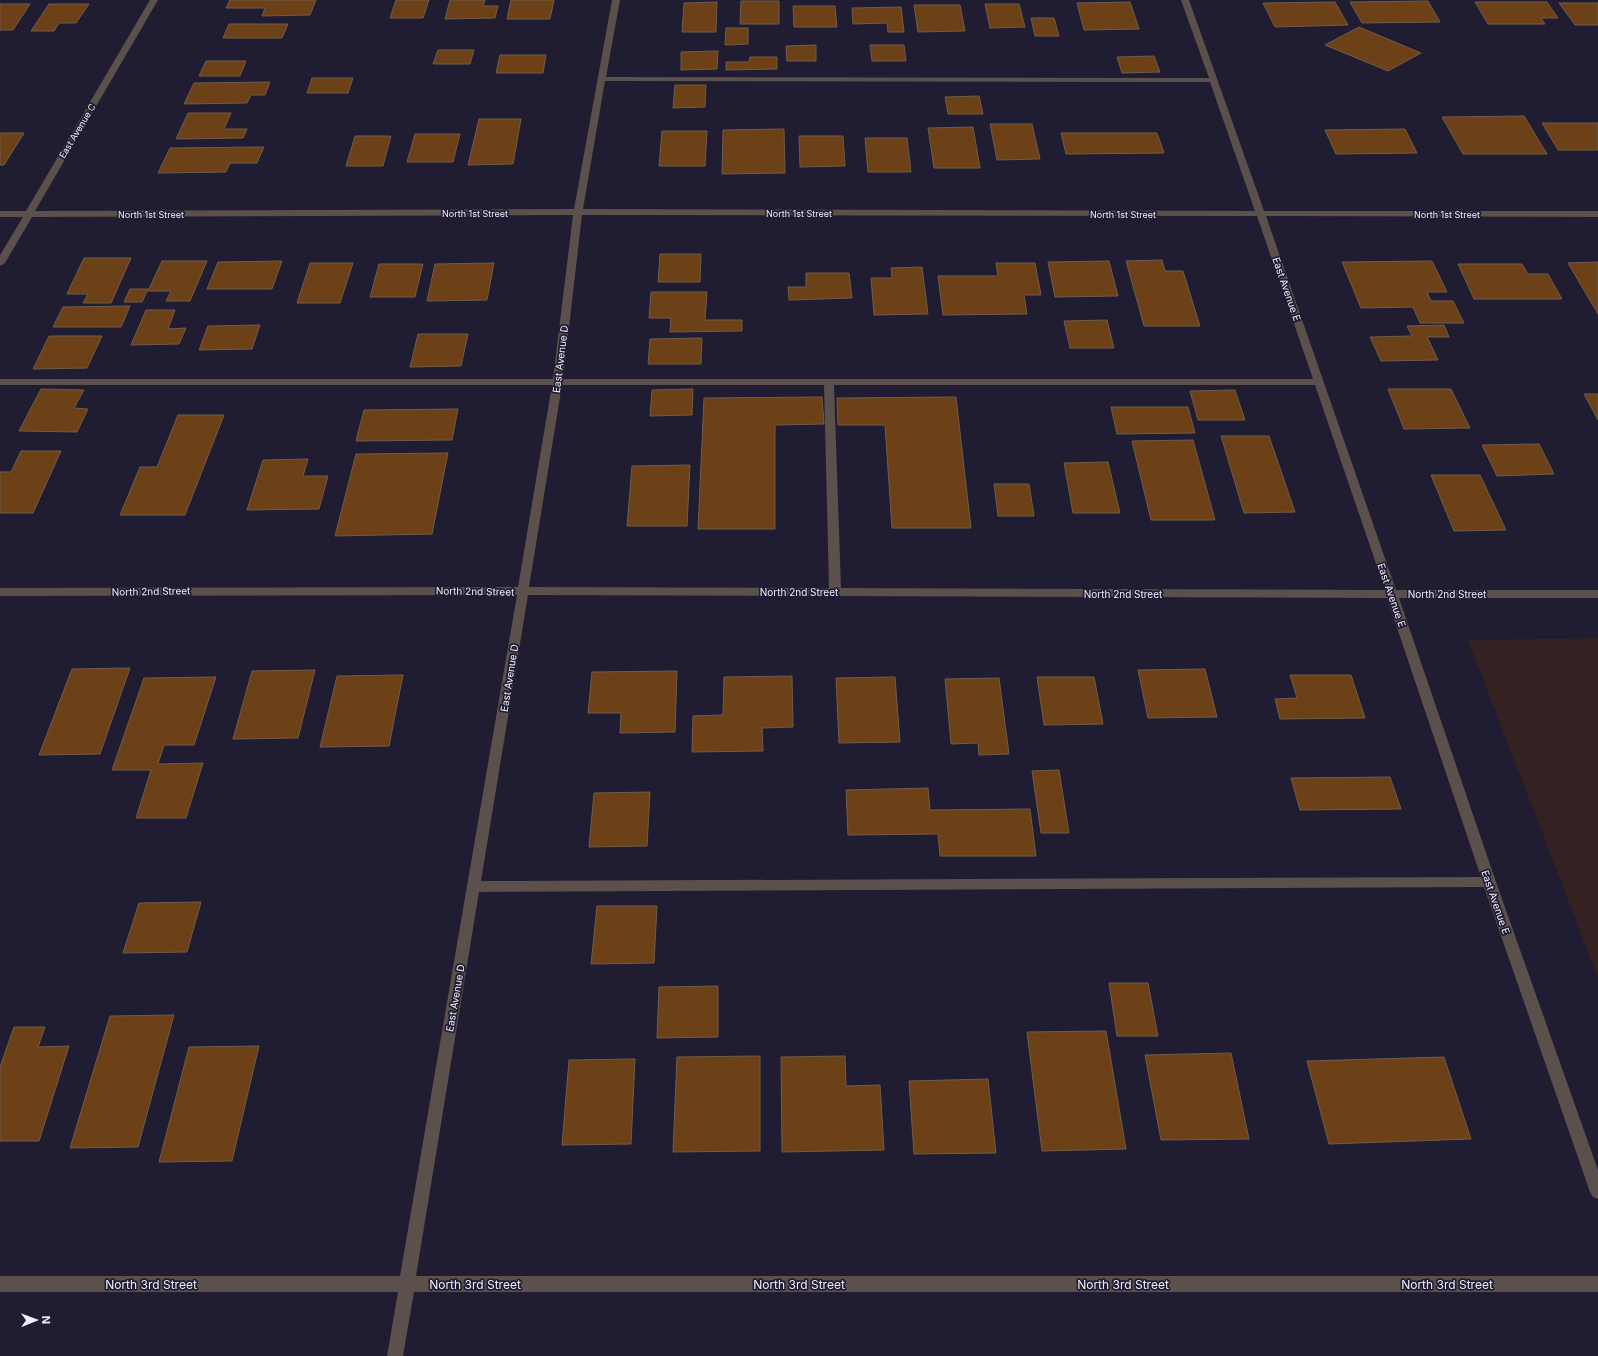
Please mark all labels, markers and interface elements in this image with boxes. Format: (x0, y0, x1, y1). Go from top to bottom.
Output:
street label: East Avenue C (56, 101, 98, 160)
street label: North 1st Street (442, 208, 508, 219)
street label: North 1st Street (766, 208, 832, 219)
street label: North 1st Street (118, 209, 184, 220)
street label: North 1st Street (1090, 209, 1156, 220)
street label: North 1st Street (1414, 209, 1480, 220)
street label: East Avenue E (1270, 255, 1304, 323)
street label: East Avenue D (550, 324, 570, 394)
street label: East Avenue E (1375, 561, 1409, 629)
street label: North 2nd Street (112, 584, 191, 598)
street label: North 2nd Street (436, 584, 515, 598)
street label: North 2nd Street (760, 586, 839, 598)
street label: North 2nd Street (1084, 588, 1163, 600)
street label: North 2nd Street (1408, 588, 1487, 600)
street label: East Avenue D (498, 643, 520, 713)
street label: East Avenue E (1479, 868, 1513, 936)
street label: East Avenue D (443, 963, 467, 1033)
street label: North 3rd Street (105, 1277, 197, 1292)
street label: North 3rd Street (429, 1277, 521, 1292)
street label: North 3rd Street (753, 1277, 845, 1292)
street label: North 3rd Street (1077, 1277, 1169, 1292)
street label: North 3rd Street (1401, 1277, 1493, 1292)
north arrow (16, 1300, 56, 1340)
text: N (39, 1316, 53, 1324)

